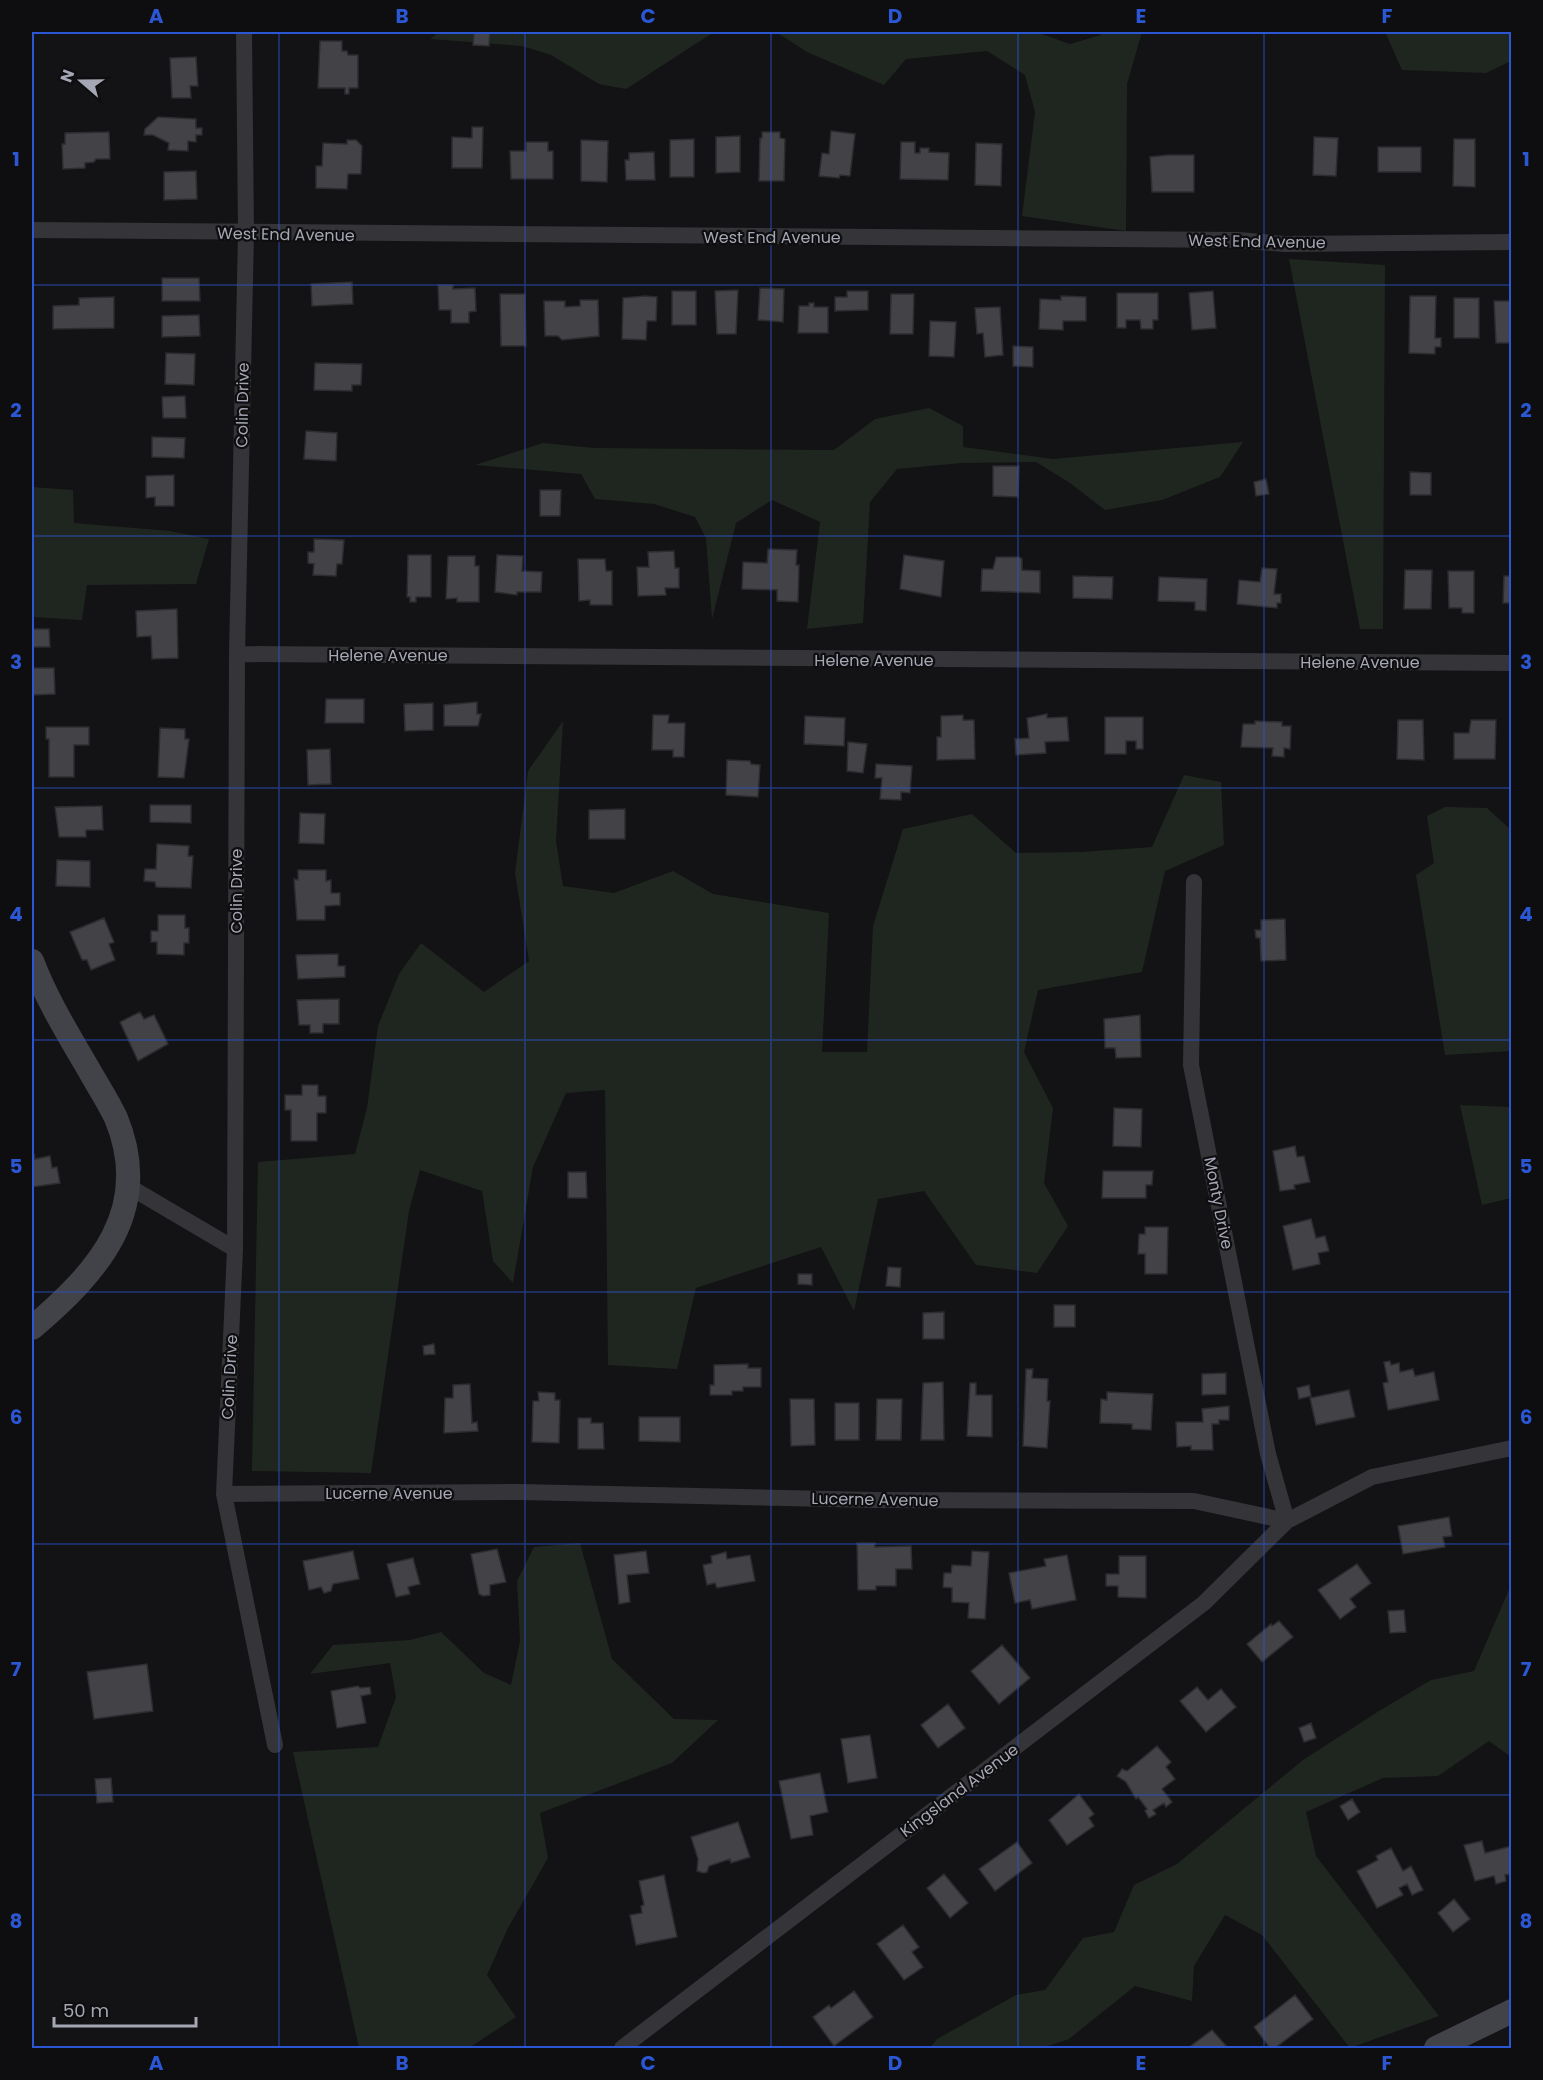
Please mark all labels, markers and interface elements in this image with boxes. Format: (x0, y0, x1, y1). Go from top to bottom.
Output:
text: A (149, 2, 164, 30)
text: B (395, 2, 409, 30)
text: C (640, 2, 656, 30)
text: D (888, 2, 902, 30)
text: E (1136, 2, 1146, 30)
text: F (1382, 2, 1393, 30)
north arrow (51, 51, 111, 111)
text: N (55, 66, 80, 86)
text: 1 (12, 145, 20, 173)
text: 1 (1522, 145, 1530, 173)
street label: West End Avenue (217, 222, 355, 247)
street label: West End Avenue (703, 226, 841, 249)
street label: West End Avenue (1188, 229, 1326, 254)
street label: Colin Drive (230, 362, 255, 448)
text: 2 (10, 396, 22, 424)
text: 2 (1520, 396, 1532, 424)
street label: Helene Avenue (328, 644, 448, 667)
text: 3 (10, 648, 22, 676)
text: 3 (1520, 648, 1532, 676)
street label: Helene Avenue (814, 649, 934, 672)
street label: Helene Avenue (1300, 651, 1420, 674)
street label: Colin Drive (225, 848, 248, 934)
text: 4 (9, 900, 23, 928)
text: 4 (1519, 900, 1533, 928)
text: 5 (10, 1152, 23, 1180)
text: 5 (1520, 1152, 1533, 1180)
street label: Monty Drive (1198, 1155, 1239, 1251)
street label: Colin Drive (216, 1334, 243, 1420)
text: 6 (10, 1403, 22, 1431)
text: 6 (1520, 1403, 1532, 1431)
street label: Lucerne Avenue (325, 1482, 453, 1505)
street label: Lucerne Avenue (811, 1487, 939, 1512)
text: 7 (11, 1655, 22, 1683)
text: 7 (1521, 1655, 1532, 1683)
street label: Kingsland Avenue (895, 1738, 1023, 1843)
text: 8 (10, 1907, 22, 1935)
text: 8 (1520, 1907, 1532, 1935)
scale bar (54, 1990, 196, 2028)
text: 50 m (63, 1998, 109, 2023)
text: A (149, 2049, 164, 2077)
text: B (395, 2049, 409, 2077)
text: C (640, 2049, 656, 2077)
text: D (888, 2049, 902, 2077)
text: E (1136, 2049, 1146, 2077)
text: F (1382, 2049, 1393, 2077)

